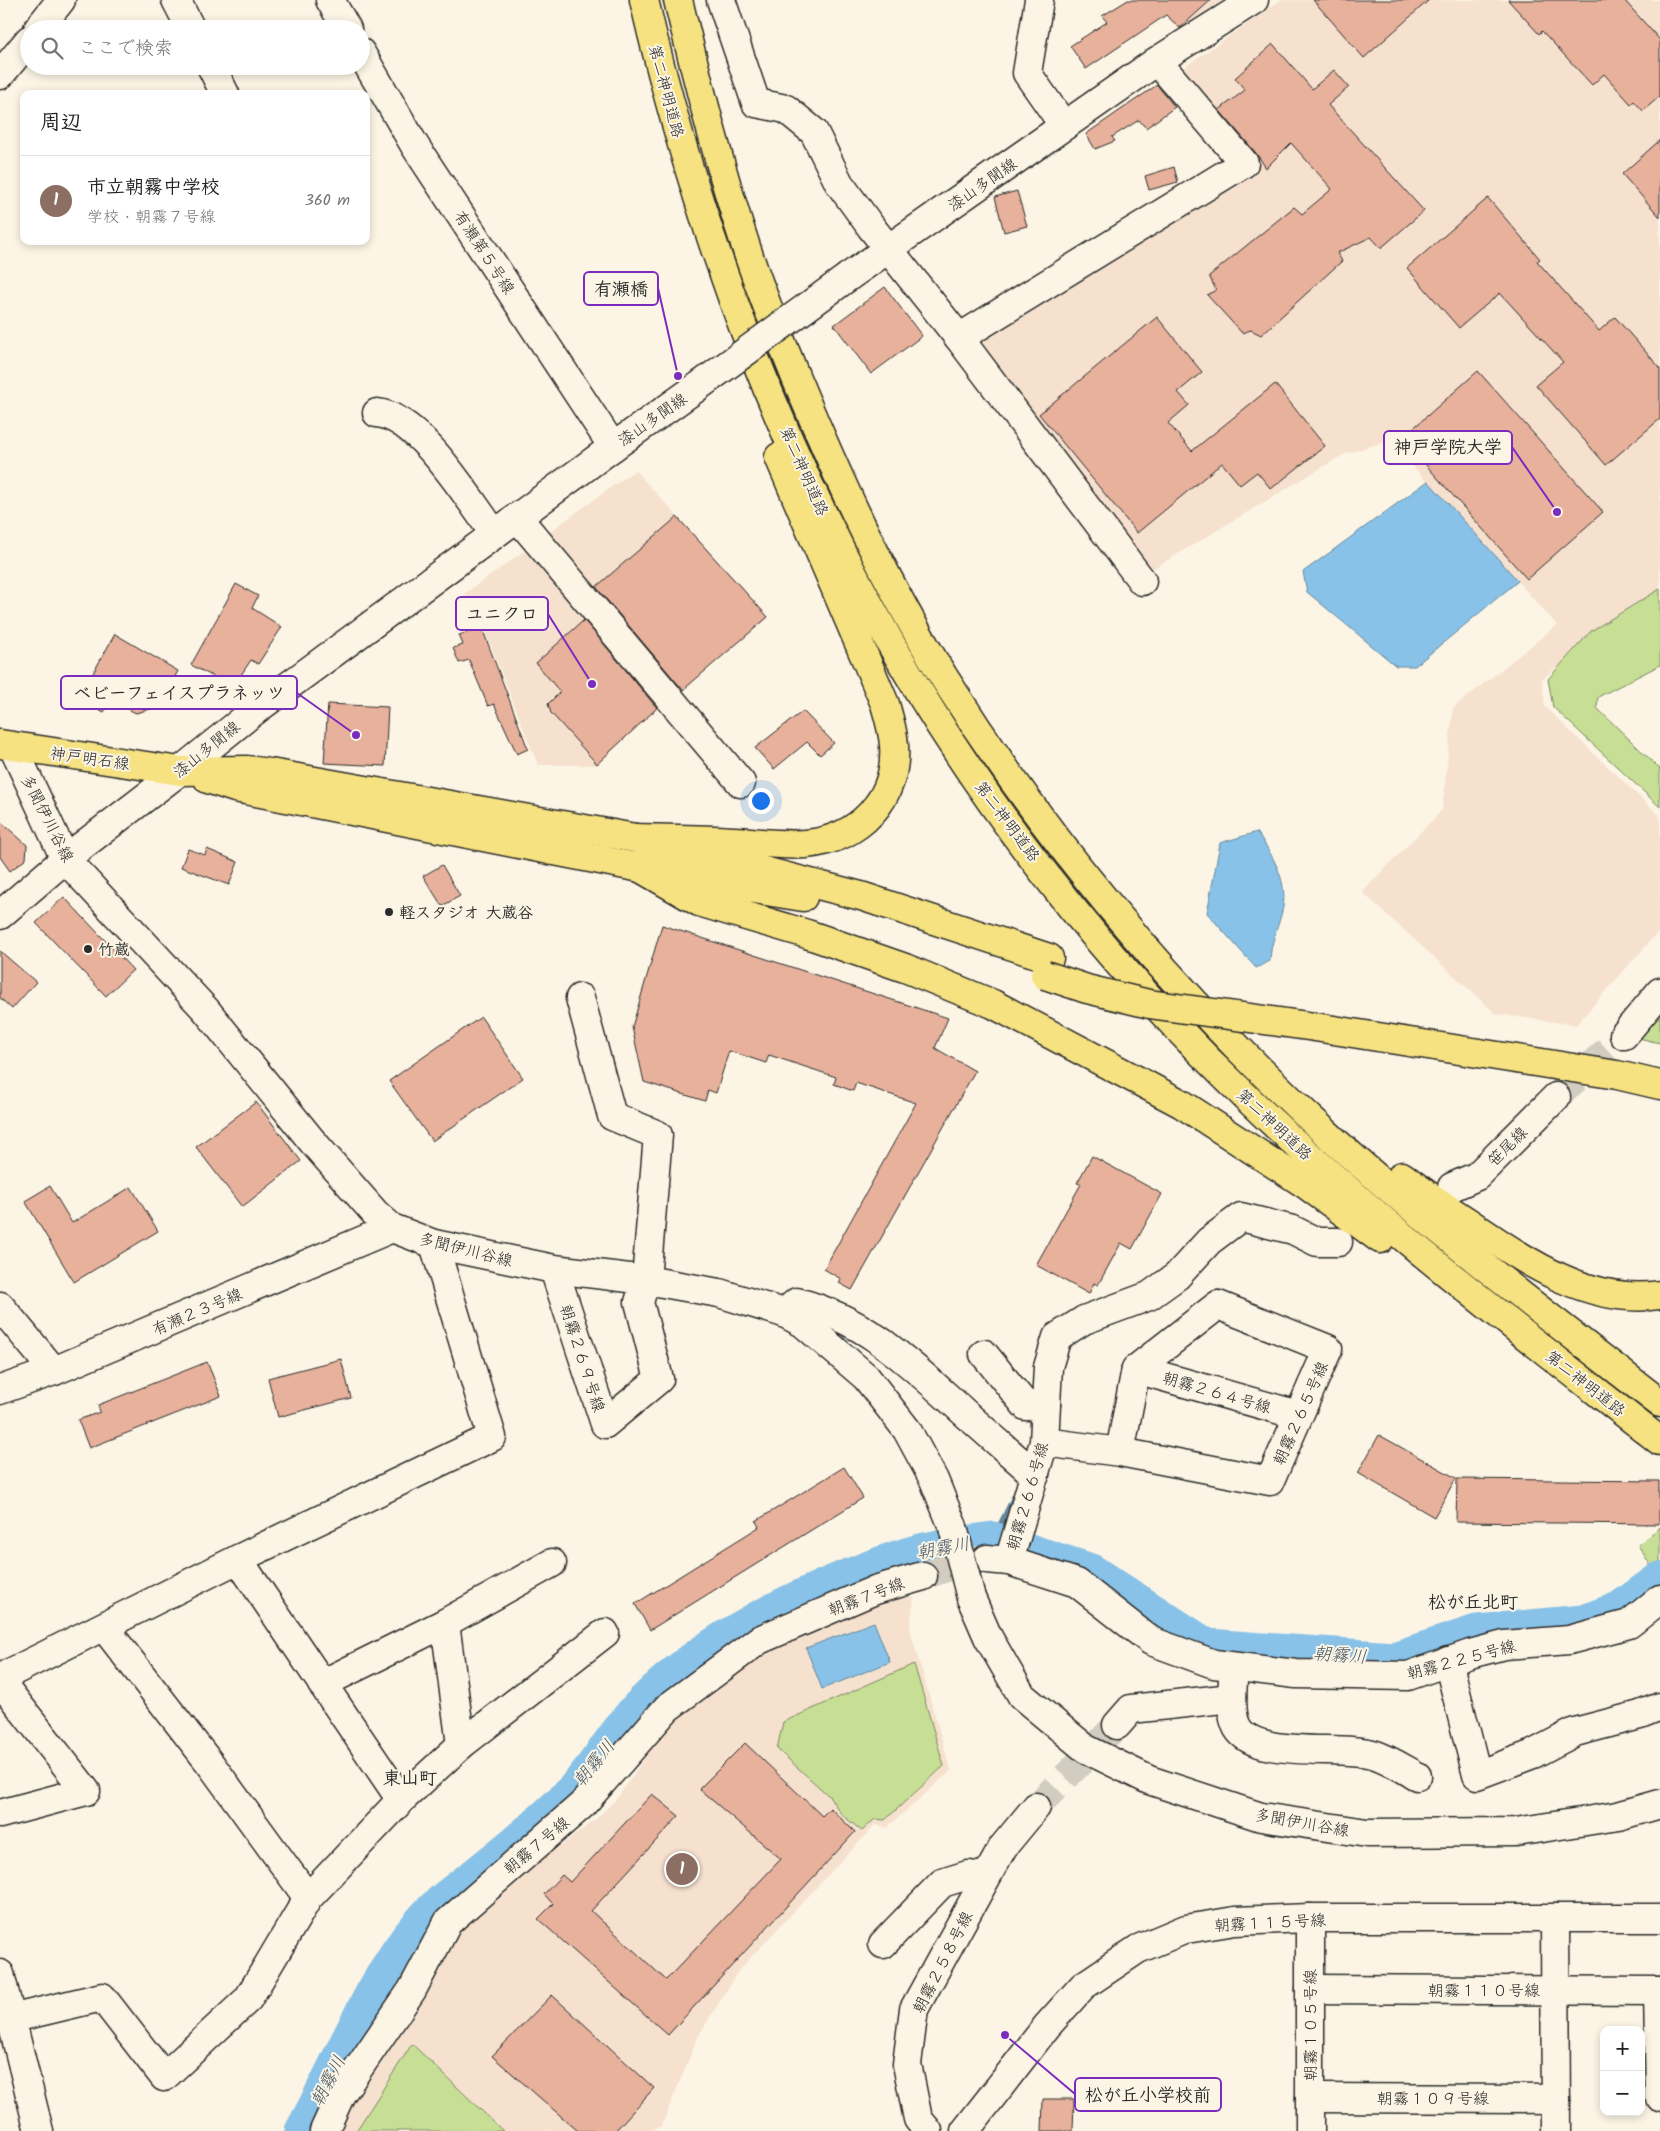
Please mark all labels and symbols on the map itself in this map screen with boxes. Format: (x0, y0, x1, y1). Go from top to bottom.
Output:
street label: 第二神明道路 (641, 42, 690, 141)
street label: 漆山多聞線 (943, 152, 1023, 218)
street label: 有瀬第５号線 (447, 206, 520, 300)
callout: 有瀬橋 (584, 272, 658, 305)
text: 有瀬橋 (594, 276, 648, 305)
street label: 漆山多聞線 (613, 387, 693, 453)
street label: 第二神明道路 (773, 423, 835, 521)
callout: 神戸学院大学 (1384, 431, 1512, 464)
text: 神戸学院大学 (1394, 434, 1502, 463)
callout: ユニクロ (456, 597, 548, 630)
text: ユニクロ (466, 601, 538, 630)
callout: ベビーフェイスプラネッツ (61, 676, 297, 709)
text: ベビーフェイスプラネッツ (73, 680, 285, 709)
street label: 漆山多聞線 (168, 715, 246, 785)
street label: 神戸明石線 (48, 742, 131, 777)
street label: 多聞伊川谷線 (14, 770, 80, 867)
street label: 第二神明道路 (968, 776, 1046, 868)
your location (748, 788, 774, 814)
place label: 軽スタジオ 大蔵谷 (399, 901, 533, 926)
marker: 軽スタジオ 大蔵谷 (383, 906, 395, 918)
place label: 竹蔵 (98, 938, 130, 963)
marker: 竹蔵 (82, 943, 94, 955)
street label: 第二神明道路 (1230, 1083, 1318, 1167)
street label: 笹尾線 (1482, 1121, 1534, 1173)
street label: 多聞伊川谷線 (416, 1227, 515, 1274)
street label: 有瀬２３号線 (149, 1282, 247, 1343)
street label: 朝霧２６９号線 (552, 1301, 611, 1416)
street label: 第二神明道路 (1540, 1345, 1631, 1424)
street label: 朝霧２６５号線 (1267, 1357, 1336, 1470)
street label: 朝霧２６４号線 (1159, 1366, 1274, 1421)
street label: 朝霧２６６号線 (1001, 1439, 1056, 1554)
water label: 朝霧川 (914, 1530, 973, 1569)
street label: 朝霧７号線 (825, 1571, 908, 1623)
district label: 松が丘北町 (1428, 1589, 1518, 1618)
street label: 朝霧２２５号線 (1404, 1634, 1519, 1687)
water label: 朝霧川 (1312, 1640, 1368, 1673)
water label: 朝霧川 (567, 1734, 623, 1794)
district label: 東山町 (383, 1765, 437, 1794)
street label: 多聞伊川谷線 (1252, 1803, 1351, 1844)
street label: 朝霧７号線 (498, 1811, 576, 1881)
pin: 1 (666, 1850, 698, 1888)
street label: 朝霧２５８号線 (907, 1907, 980, 2018)
street label: 朝霧１１５号線 (1213, 1908, 1327, 1939)
street label: 朝霧１０５号線 (1299, 1969, 1324, 2081)
street label: 朝霧１１０号線 (1428, 1979, 1540, 2004)
water label: 朝霧川 (304, 2051, 355, 2112)
callout: 松が丘小学校前 (1075, 2078, 1221, 2111)
text: 松が丘小学校前 (1085, 2082, 1211, 2111)
street label: 朝霧１０９号線 (1377, 2087, 1489, 2112)

